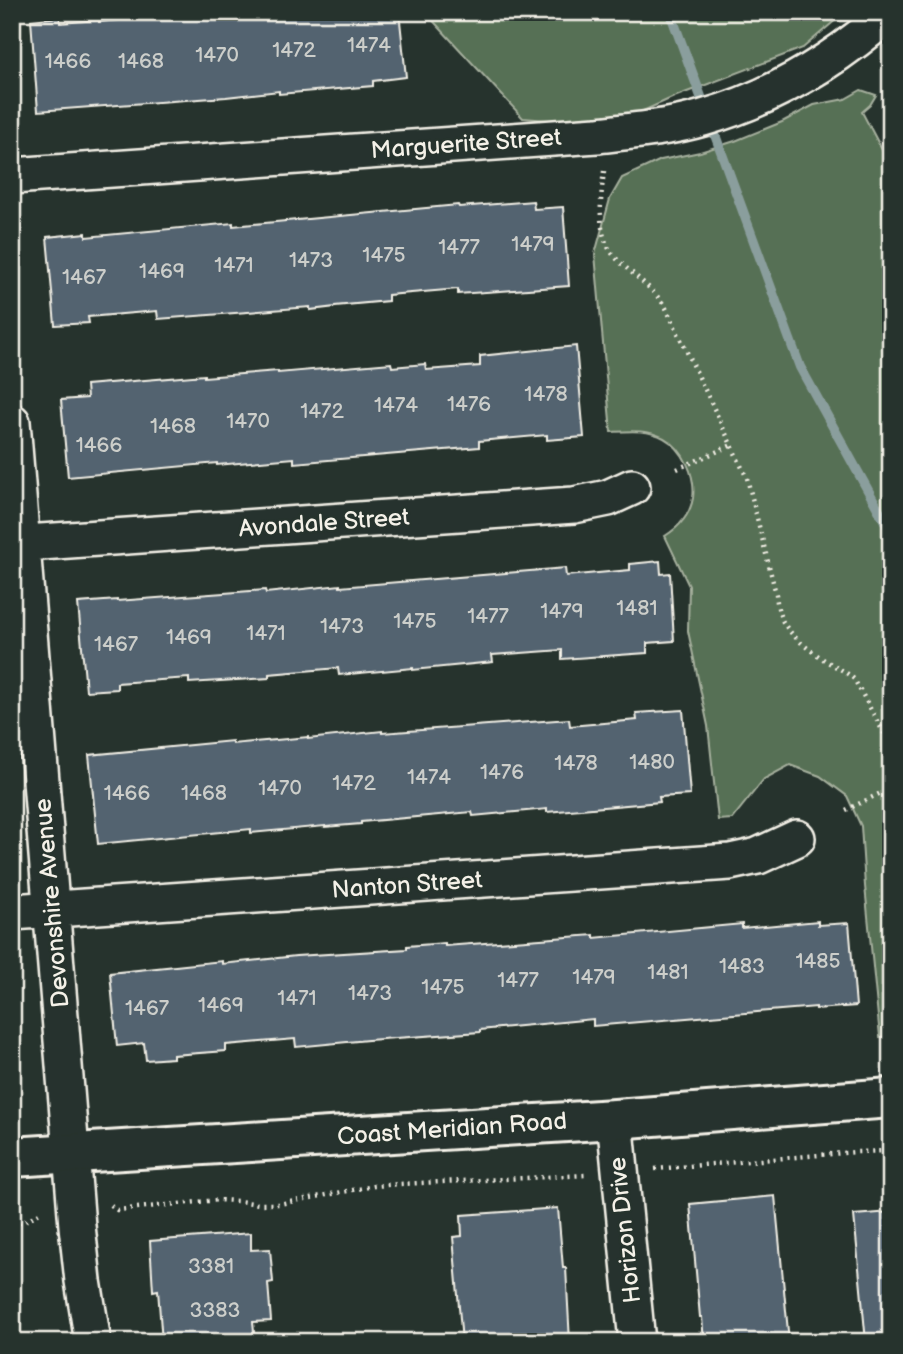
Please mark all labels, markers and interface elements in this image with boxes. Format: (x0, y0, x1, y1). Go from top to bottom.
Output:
house number: 1474 (347, 33, 391, 58)
house number: 1472 (272, 38, 316, 63)
house number: 1470 (195, 43, 239, 68)
house number: 1466 (45, 49, 91, 74)
house number: 1468 (118, 49, 164, 74)
street label: Marguerite Street (370, 123, 563, 165)
house number: 1479 (511, 232, 555, 257)
house number: 1477 (438, 235, 480, 260)
house number: 1475 (362, 243, 406, 268)
house number: 1473 (289, 248, 333, 273)
house number: 1471 (214, 253, 254, 278)
house number: 1469 (139, 259, 185, 284)
house number: 1467 (62, 265, 107, 290)
house number: 1478 (524, 382, 568, 407)
house number: 1476 (447, 392, 491, 417)
house number: 1474 (374, 393, 418, 418)
house number: 1472 (300, 399, 344, 424)
house number: 1470 (226, 409, 270, 434)
house number: 1468 (150, 414, 196, 439)
house number: 1466 (76, 433, 122, 458)
street label: Avondale Street (238, 503, 411, 543)
house number: 1481 (616, 596, 658, 621)
house number: 1479 (540, 599, 584, 624)
house number: 1477 (467, 604, 509, 629)
house number: 1475 (393, 609, 437, 634)
house number: 1473 (320, 614, 364, 639)
house number: 1471 (246, 621, 286, 646)
house number: 1469 (166, 625, 212, 650)
house number: 1467 (94, 632, 139, 657)
house number: 1480 (629, 750, 675, 775)
house number: 1478 (554, 751, 598, 776)
house number: 1476 (480, 760, 524, 785)
house number: 1474 (407, 765, 451, 790)
house number: 1472 (332, 771, 376, 796)
house number: 1470 (258, 776, 302, 801)
house number: 1466 (104, 781, 150, 806)
house number: 1468 (181, 781, 227, 806)
street label: Devonshire Avenue (28, 797, 76, 1009)
street label: Nanton Street (331, 865, 484, 905)
house number: 1485 (795, 949, 841, 974)
house number: 1483 (719, 954, 765, 979)
house number: 1481 (647, 960, 689, 985)
house number: 1479 (572, 965, 616, 990)
house number: 1477 (497, 968, 539, 993)
house number: 1475 (421, 975, 465, 1000)
house number: 1473 (348, 981, 392, 1006)
house number: 1471 (277, 986, 317, 1011)
house number: 1469 (198, 993, 244, 1018)
house number: 1467 (125, 996, 170, 1021)
street label: Coast Meridian Road (336, 1107, 568, 1151)
street label: Horizon Drive (603, 1156, 647, 1304)
house number: 3381 (188, 1254, 234, 1279)
house number: 3383 (190, 1298, 241, 1323)

